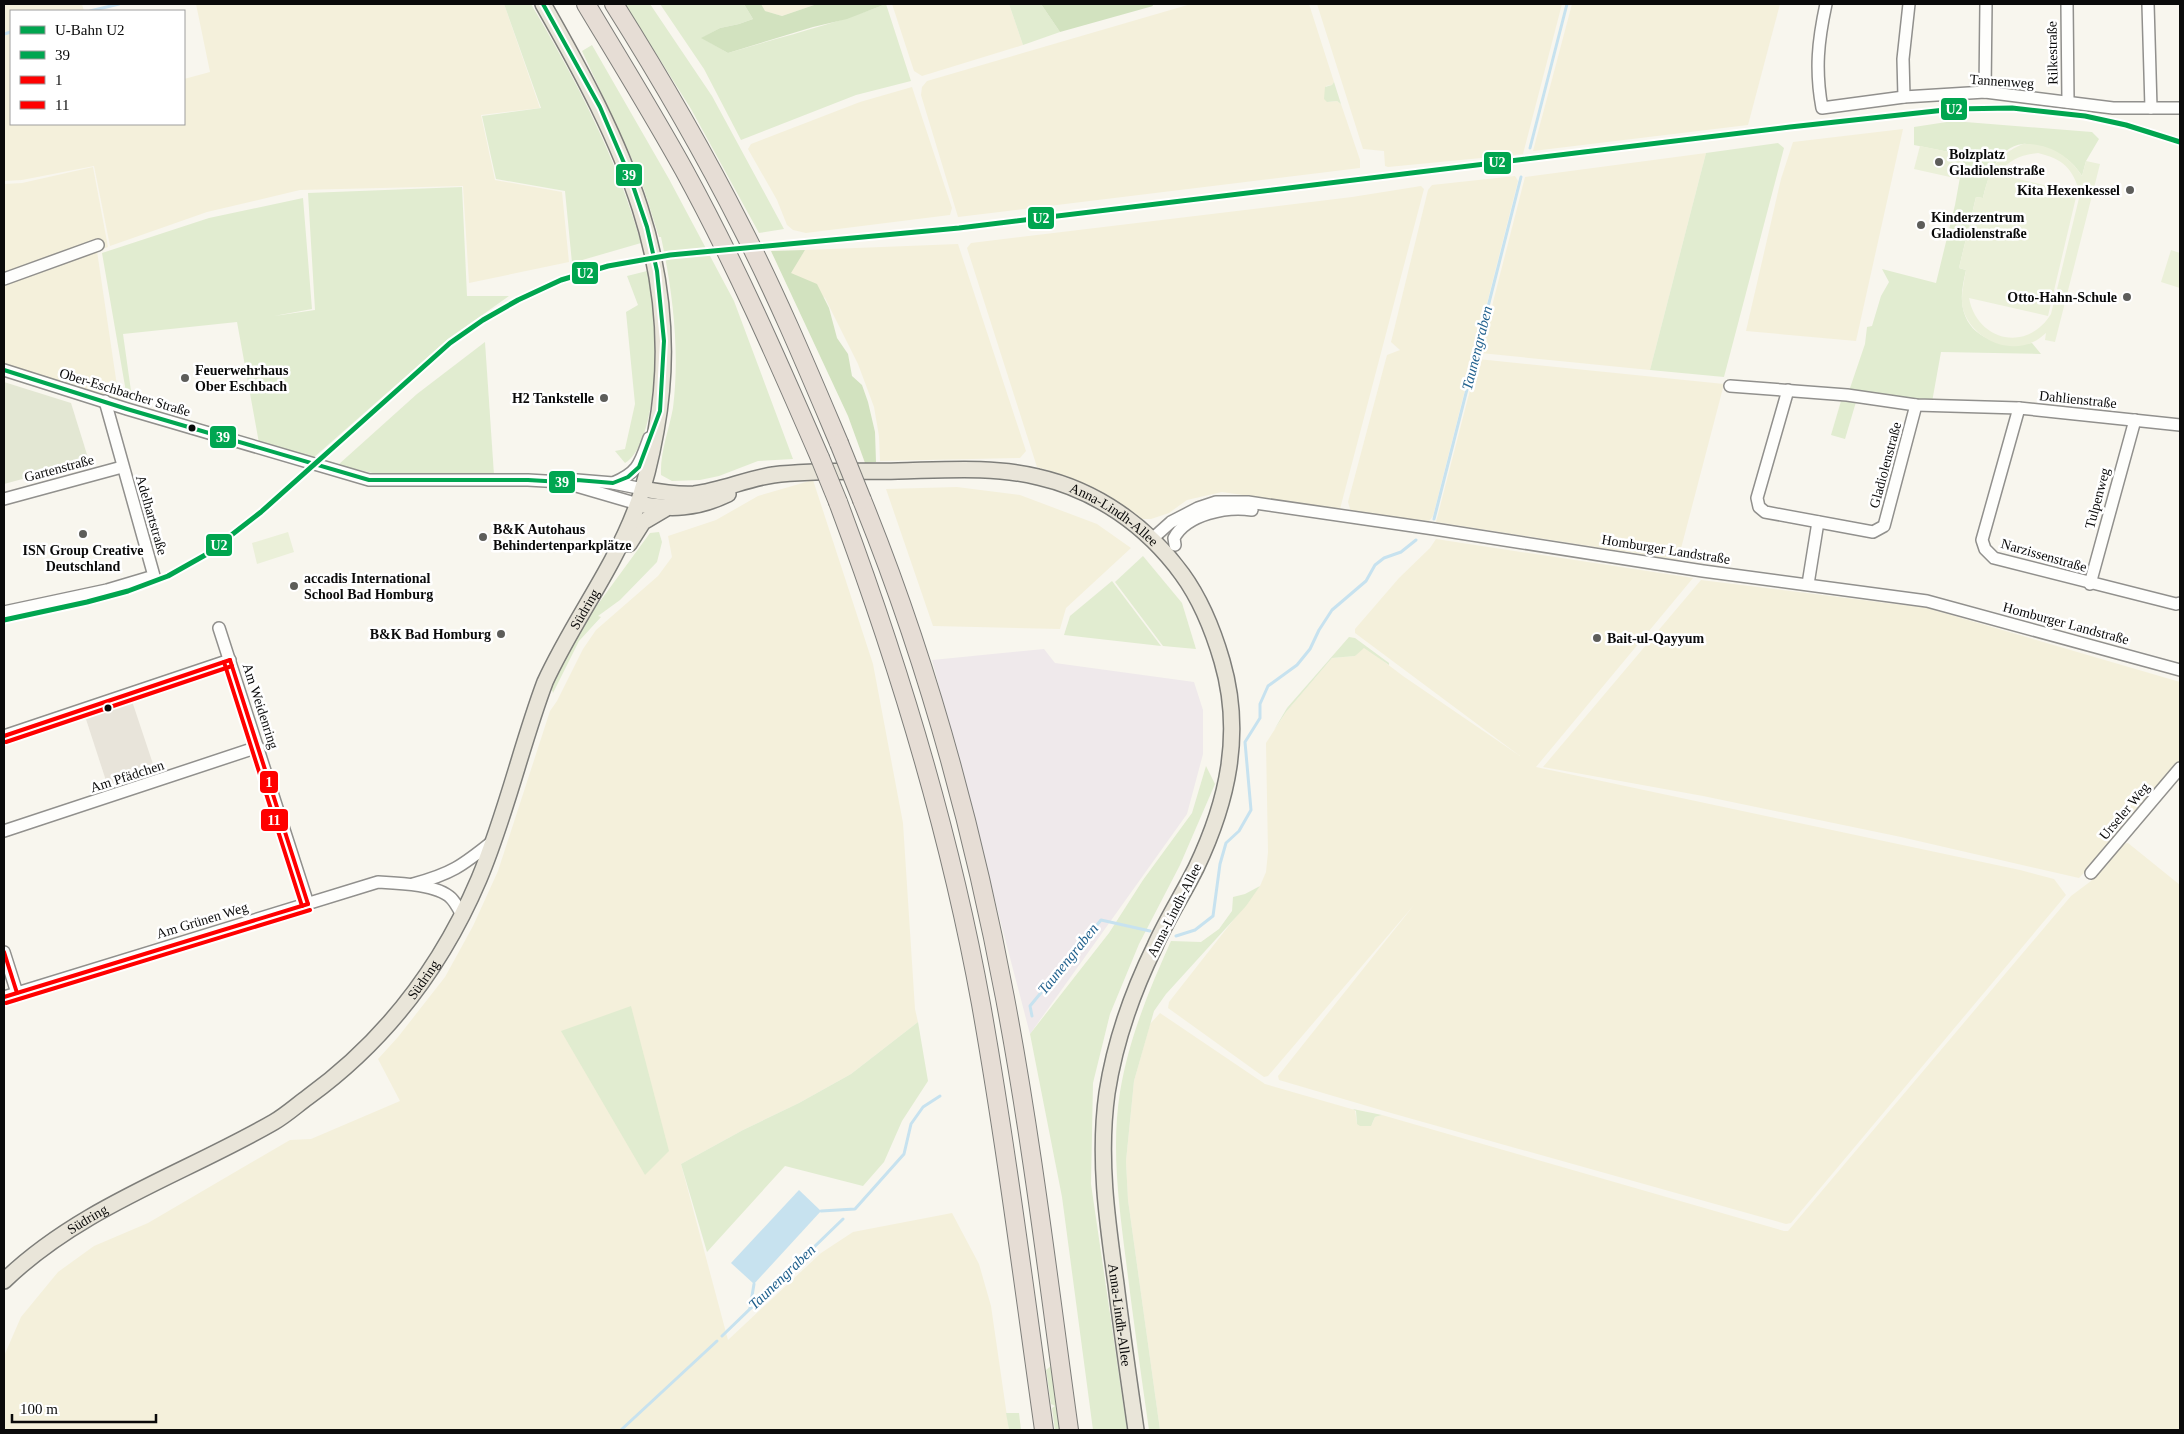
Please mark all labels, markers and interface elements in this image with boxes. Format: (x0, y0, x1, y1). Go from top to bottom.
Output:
legend (10, 10, 185, 125)
street label: Rilkestraße (2044, 21, 2061, 85)
text: U-Bahn U2 (55, 22, 125, 38)
text: 39 (55, 47, 70, 63)
text: 1 (55, 72, 63, 88)
street label: Tannenweg (1969, 72, 2035, 91)
text: 11 (55, 97, 69, 113)
line badge: U2 (1940, 97, 1968, 121)
text: U2 (1945, 102, 1963, 117)
place label: Bolzplatz Gladiolenstraße (1949, 147, 2045, 178)
line badge: U2 (1483, 151, 1512, 175)
text: U2 (1488, 155, 1506, 170)
marker: Bolzplatz Gladiolenstraße (1933, 156, 1945, 168)
line badge: 39 (615, 163, 643, 187)
text: 39 (622, 168, 636, 183)
place label: Kita Hexenkessel (2017, 183, 2120, 198)
marker: Kita Hexenkessel (2124, 184, 2136, 196)
line badge: U2 (1027, 206, 1055, 230)
place label: Kinderzentrum Gladiolenstraße (1931, 210, 2027, 241)
text: U2 (1032, 211, 1050, 226)
marker: Kinderzentrum Gladiolenstraße (1915, 219, 1927, 231)
line badge: U2 (571, 261, 599, 285)
text: U2 (576, 266, 594, 281)
place label: Otto-Hahn-Schule (2007, 290, 2117, 305)
marker: Otto-Hahn-Schule (2121, 291, 2133, 303)
water label: Taunengraben (1459, 304, 1495, 392)
place label: Feuerwehrhaus Ober Eschbach (195, 363, 289, 394)
street label: Ober-Eschbacher Straße (58, 365, 192, 420)
marker: Feuerwehrhaus Ober Eschbach (179, 372, 191, 384)
street label: Dahlienstraße (2039, 388, 2117, 411)
place label: H2 Tankstelle (512, 391, 594, 406)
marker: H2 Tankstelle (598, 392, 610, 404)
street label: Gladiolenstraße (1867, 420, 1904, 510)
unlabelled marker (187, 423, 197, 433)
line badge: 39 (209, 425, 237, 449)
text: 39 (216, 430, 230, 445)
street label: Gartenstraße (23, 452, 96, 485)
street label: Tulpenweg (2082, 466, 2113, 530)
line badge: 39 (548, 470, 576, 494)
street label: Adelhartstraße (133, 473, 170, 557)
text: 39 (555, 475, 569, 490)
street label: Anna-Lindh-Allee (1067, 480, 1161, 549)
place label: B&K Autohaus Behindertenparkplätze (493, 522, 631, 553)
marker: ISN Group Creative Deutschland (77, 528, 89, 540)
marker: B&K Autohaus Behindertenparkplätze (477, 531, 489, 543)
street label: Homburger Landstraße (1601, 532, 1731, 567)
line badge: U2 (205, 533, 233, 557)
street label: Narzissenstraße (1999, 536, 2089, 575)
text: U2 (210, 538, 228, 553)
place label: ISN Group Creative Deutschland (23, 543, 143, 574)
place label: accadis International School Bad Homburg (304, 571, 433, 602)
marker: accadis International School Bad Homburg (288, 580, 300, 592)
street label: Südring (567, 586, 602, 632)
street label: Homburger Landstraße (2001, 599, 2131, 648)
place label: B&K Bad Homburg (370, 627, 491, 642)
marker: B&K Bad Homburg (495, 628, 507, 640)
place label: Bait-ul-Qayyum (1607, 631, 1705, 646)
marker: Bait-ul-Qayyum (1591, 632, 1603, 644)
street label: Am Weidenring (240, 661, 281, 751)
unlabelled marker (103, 703, 113, 713)
street label: Am Pfädchen (88, 758, 166, 795)
line badge: 1 (259, 770, 279, 794)
text: 1 (266, 775, 273, 790)
street label: Urseler Weg (2096, 780, 2153, 843)
line badge: 11 (260, 808, 289, 832)
text: 11 (267, 813, 281, 828)
street label: Anna-Lindh-Allee (1144, 861, 1205, 960)
street label: Am Grünen Weg (155, 899, 250, 942)
water label: Taunengraben (1035, 920, 1101, 998)
street label: Südring (405, 957, 442, 1002)
street label: Südring (64, 1202, 110, 1237)
water label: Taunengraben (745, 1241, 819, 1313)
street label: Anna-Lindh-Allee (1105, 1263, 1134, 1367)
scale bar (12, 1392, 156, 1424)
text: 100 m (20, 1401, 58, 1417)

